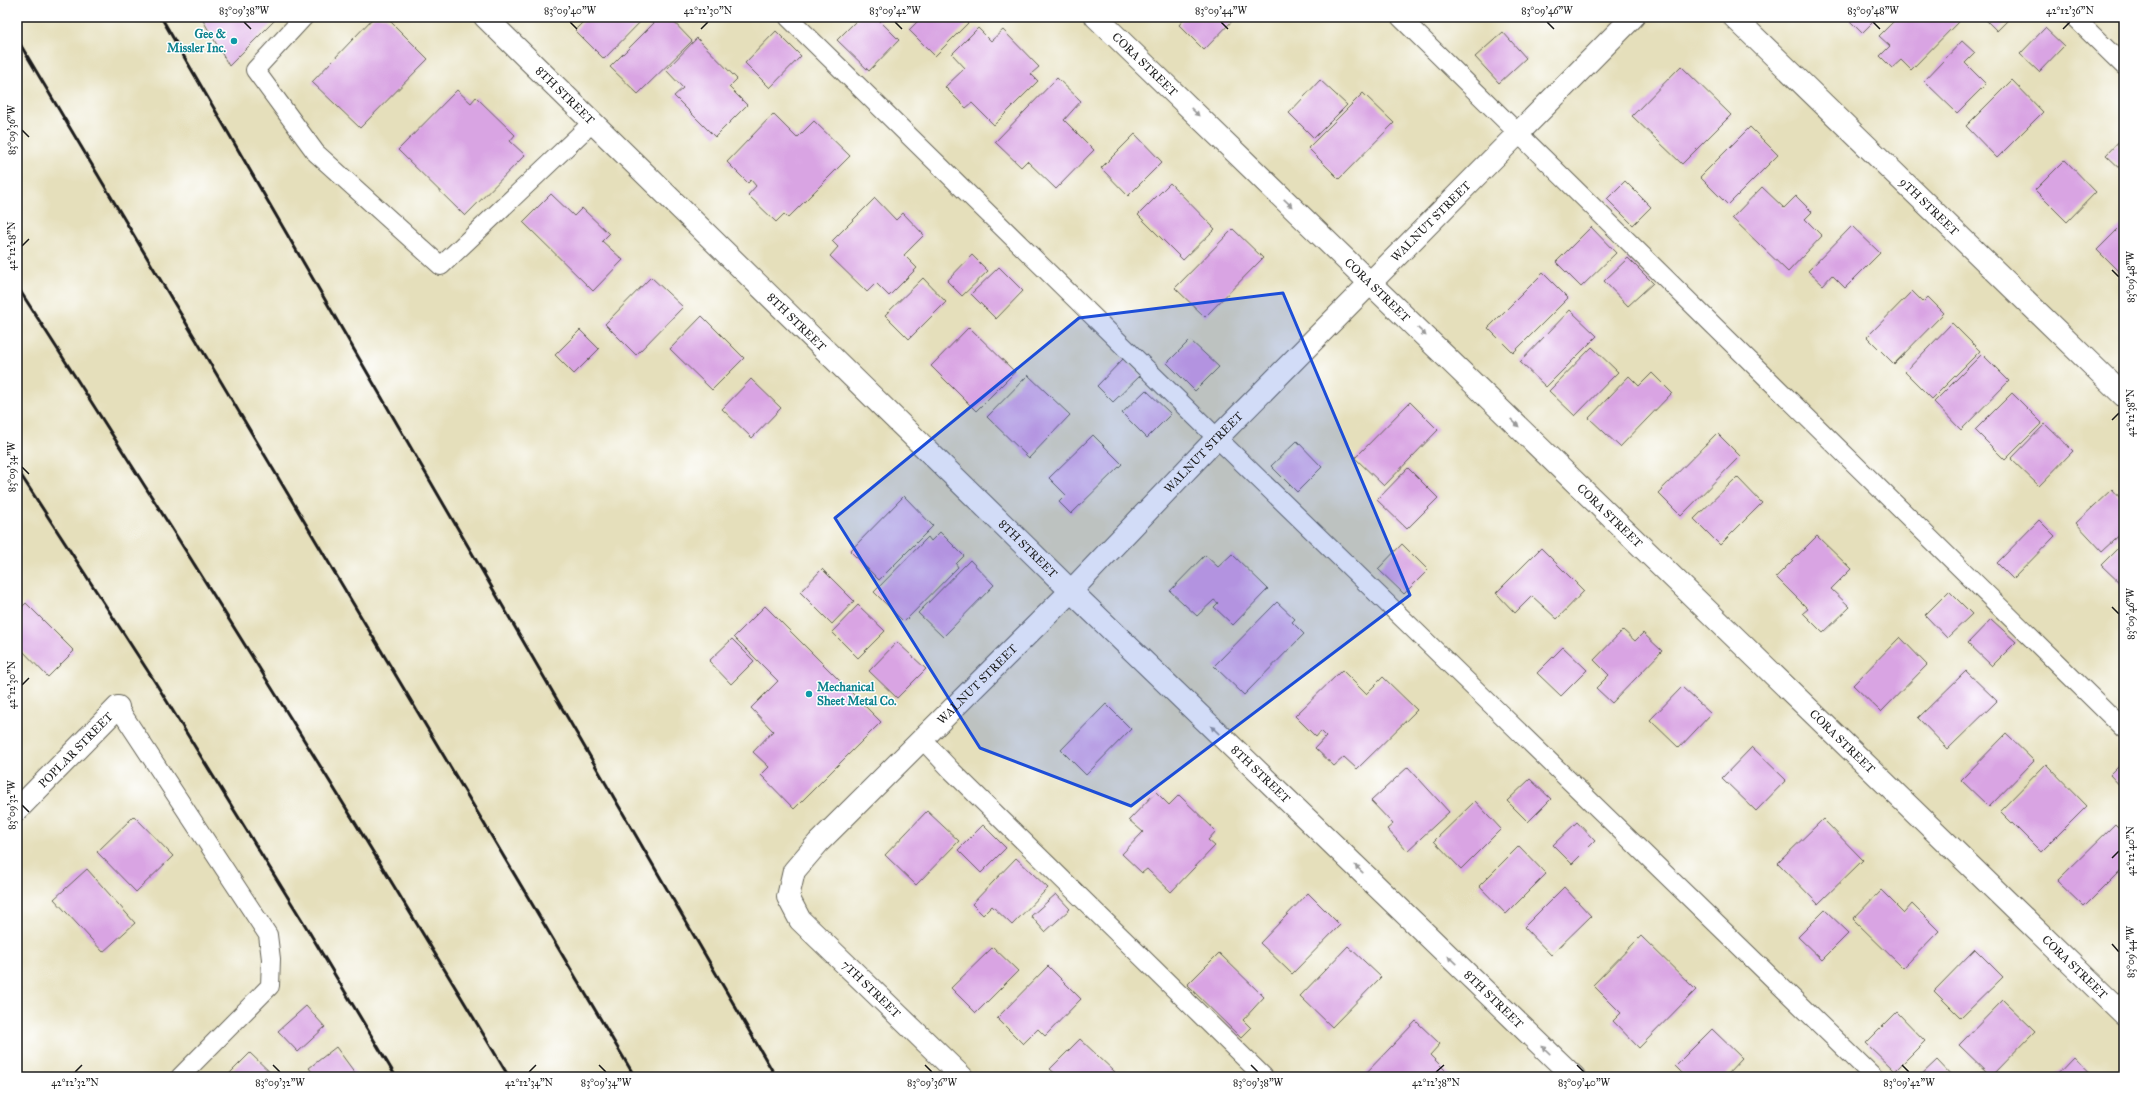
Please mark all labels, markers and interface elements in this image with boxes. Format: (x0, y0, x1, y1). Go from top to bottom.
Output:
text: 83°09'38"W (219, 5, 270, 17)
text: 83°09'40"W (544, 5, 597, 17)
text: 42°12'30"N (684, 5, 733, 17)
text: 83°09'42"W (869, 5, 921, 17)
text: 83°09'44"W (1195, 5, 1247, 17)
text: 83°09'46"W (1521, 5, 1573, 17)
text: 83°09'48"W (1847, 5, 1899, 17)
text: 42°12'36"N (2046, 5, 2094, 17)
place label: Gee & Missler Inc. (167, 27, 227, 55)
street label: CORA STREET (1109, 30, 1180, 99)
marker: Gee & Missler Inc. (229, 36, 239, 46)
street label: 8TH STREET (533, 64, 597, 127)
text: 83°09'36"W (6, 105, 18, 155)
one-way arrow (1190, 107, 1200, 117)
street label: 9TH STREET (1897, 175, 1961, 238)
street label: WALNUT STREET (1388, 178, 1474, 265)
one-way arrow (1283, 198, 1293, 207)
text: 42°12'28"N (6, 221, 18, 270)
text: 83°09'48"W (2125, 251, 2137, 303)
street label: CORA STREET (1342, 255, 1413, 325)
street label: 8TH STREET (764, 290, 829, 354)
one-way arrow (1417, 327, 1427, 337)
text: 42°12'38"N (2125, 389, 2137, 437)
street label: WALNUT STREET (1161, 409, 1246, 496)
one-way arrow (1510, 418, 1520, 427)
text: 83°09'34"W (6, 441, 18, 492)
street label: CORA STREET (1574, 481, 1645, 551)
street label: 8TH STREET (996, 517, 1060, 581)
text: 83°09'46"W (2125, 588, 2137, 640)
street label: WALNUT STREET (934, 641, 1020, 727)
text: 42°12'30"N (6, 660, 18, 709)
place label: Mechanical Sheet Metal Co. (817, 680, 897, 708)
marker: Mechanical Sheet Metal Co. (804, 689, 814, 699)
street label: CORA STREET (1807, 707, 1878, 776)
street label: POPLAR STREET (36, 709, 116, 791)
one-way arrow (1210, 725, 1220, 735)
street label: 8TH STREET (1228, 743, 1293, 806)
text: 83°09'32"W (6, 780, 18, 830)
text: 42°12'40"N (2125, 825, 2137, 876)
one-way arrow (1354, 864, 1364, 874)
text: 83°09'44"W (2125, 926, 2137, 978)
street label: CORA STREET (2039, 932, 2110, 1002)
one-way arrow (1447, 955, 1457, 964)
street label: 7TH STREET (839, 957, 903, 1021)
street label: 8TH STREET (1461, 968, 1526, 1031)
one-way arrow (1541, 1045, 1551, 1055)
text: 42°12'32"N (51, 1077, 99, 1089)
text: 83°09'32"W (255, 1077, 305, 1089)
text: 42°12'34"N (505, 1077, 554, 1089)
text: 83°09'34"W (581, 1077, 632, 1089)
text: 83°09'36"W (907, 1077, 957, 1089)
text: 83°09'38"W (1233, 1077, 1284, 1089)
text: 42°12'38"N (1412, 1077, 1460, 1089)
text: 83°09'40"W (1558, 1077, 1611, 1089)
text: 83°09'42"W (1883, 1077, 1935, 1089)

